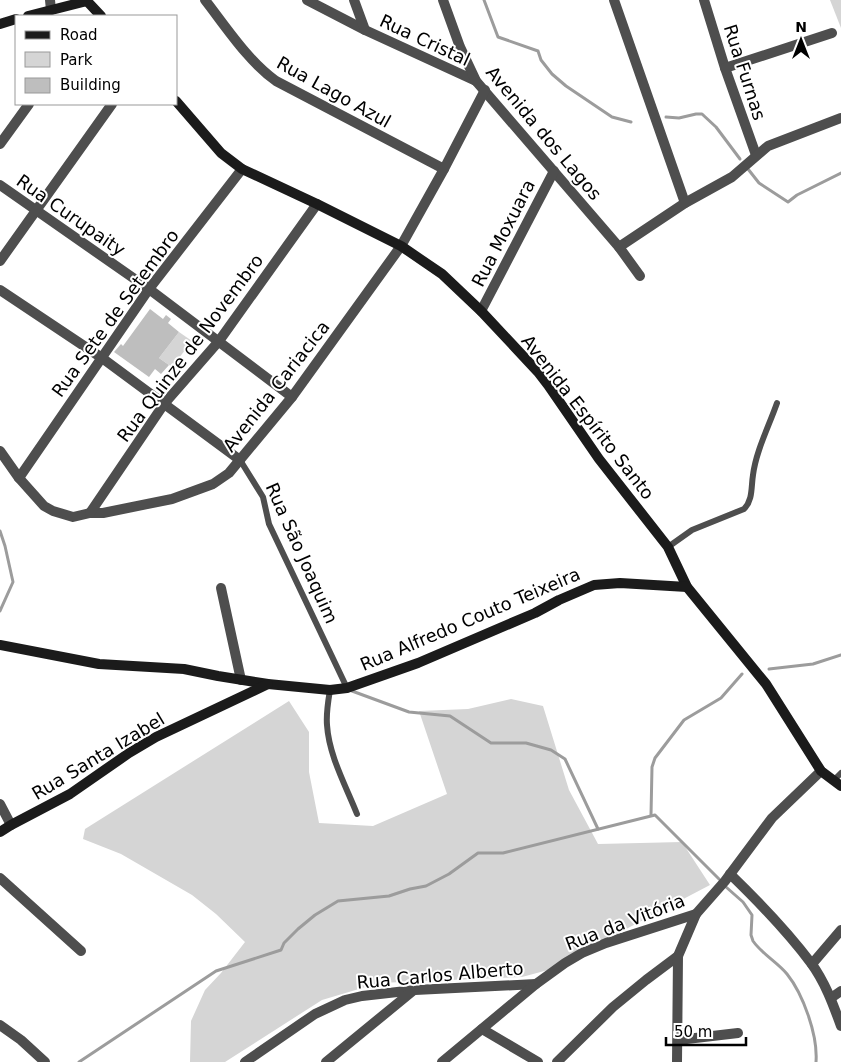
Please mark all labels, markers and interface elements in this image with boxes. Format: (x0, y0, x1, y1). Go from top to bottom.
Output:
street label: Rua Cristal (376, 10, 474, 70)
legend (15, 15, 178, 105)
north arrow (776, 15, 826, 65)
text: N (795, 19, 807, 35)
street label: Rua Furnas (720, 21, 770, 123)
text: Road (60, 26, 98, 44)
text: Park (60, 51, 93, 69)
street label: Rua Lago Azul (273, 52, 395, 132)
street label: Avenida dos Lagos (482, 62, 606, 204)
text: Building (60, 76, 121, 94)
street label: Rua Curupaity (13, 170, 130, 260)
street label: Rua Moxuara (467, 176, 539, 290)
street label: Rua Sete de Setembro (47, 225, 183, 401)
street label: Rua Quinze de Novembro (113, 250, 267, 446)
street label: Avenida Cariacica (218, 316, 334, 456)
street label: Avenida Espírito Santo (517, 331, 659, 503)
street label: Rua São Joaquim (262, 479, 342, 627)
street label: Rua Alfredo Couto Teixeira (357, 563, 583, 675)
street label: Rua Santa Izabel (28, 708, 168, 804)
street label: Rua da Vitória (562, 890, 688, 954)
street label: Rua Carlos Alberto (356, 957, 524, 993)
scale bar (666, 1014, 746, 1046)
text: 50 m (674, 1023, 712, 1041)

